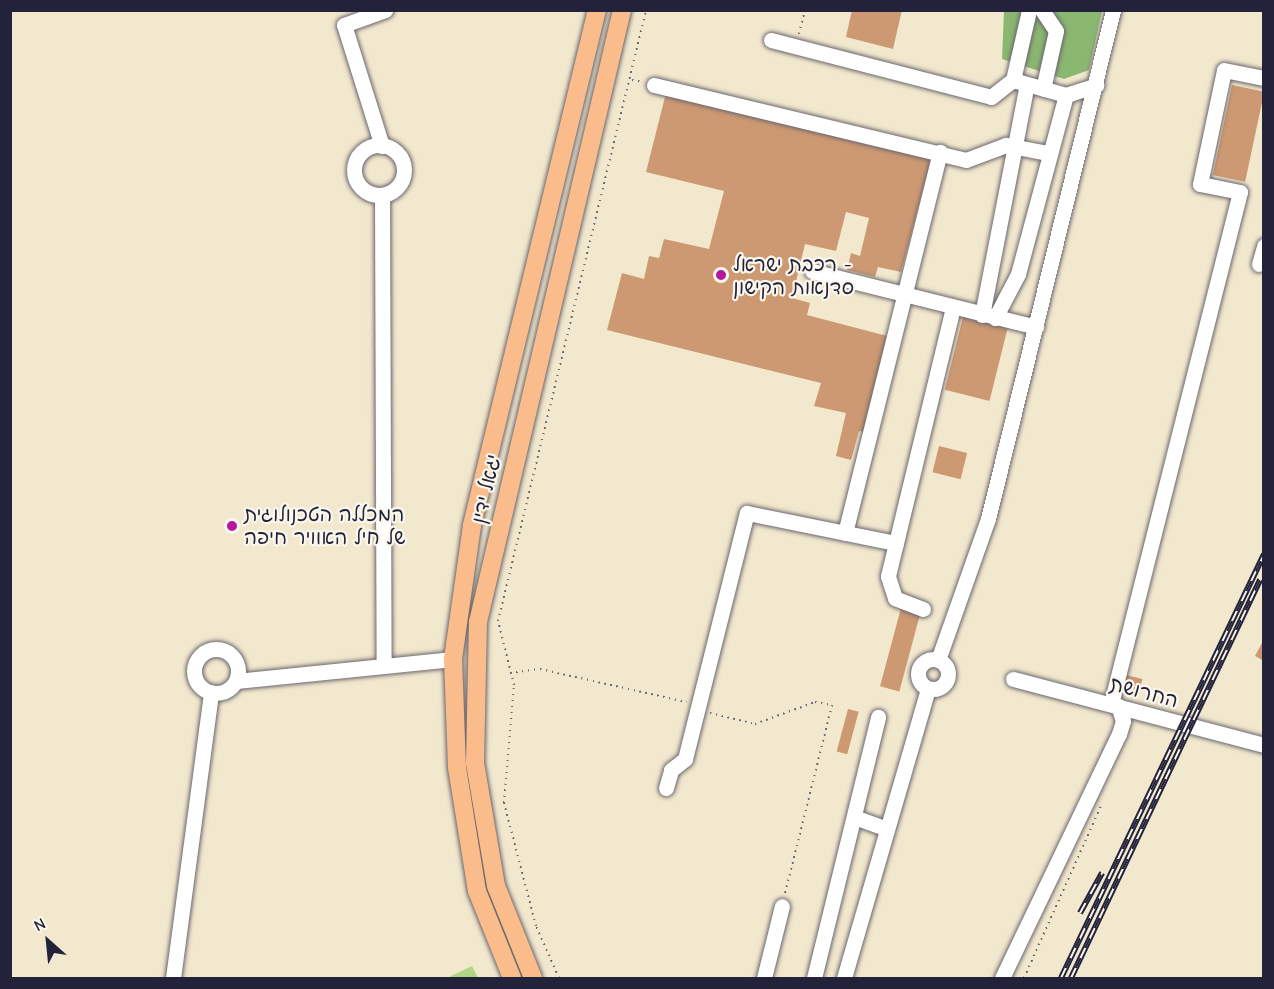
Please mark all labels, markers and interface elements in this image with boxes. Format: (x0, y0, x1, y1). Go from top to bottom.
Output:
place label: רכבת ישראל - סדנאות הקישון (733, 252, 854, 299)
marker: רכבת ישראל - סדנאות הקישון (714, 268, 728, 282)
street label: יגאל ידין (466, 452, 506, 526)
place label: המכללה הטכנולוגית של חיל האוויר חיפה (244, 502, 405, 549)
marker: המכללה הטכנולוגית של חיל האוויר חיפה (225, 519, 239, 533)
street label: החרושת (1107, 671, 1181, 713)
north arrow (18, 911, 78, 971)
text: N (31, 915, 49, 935)

